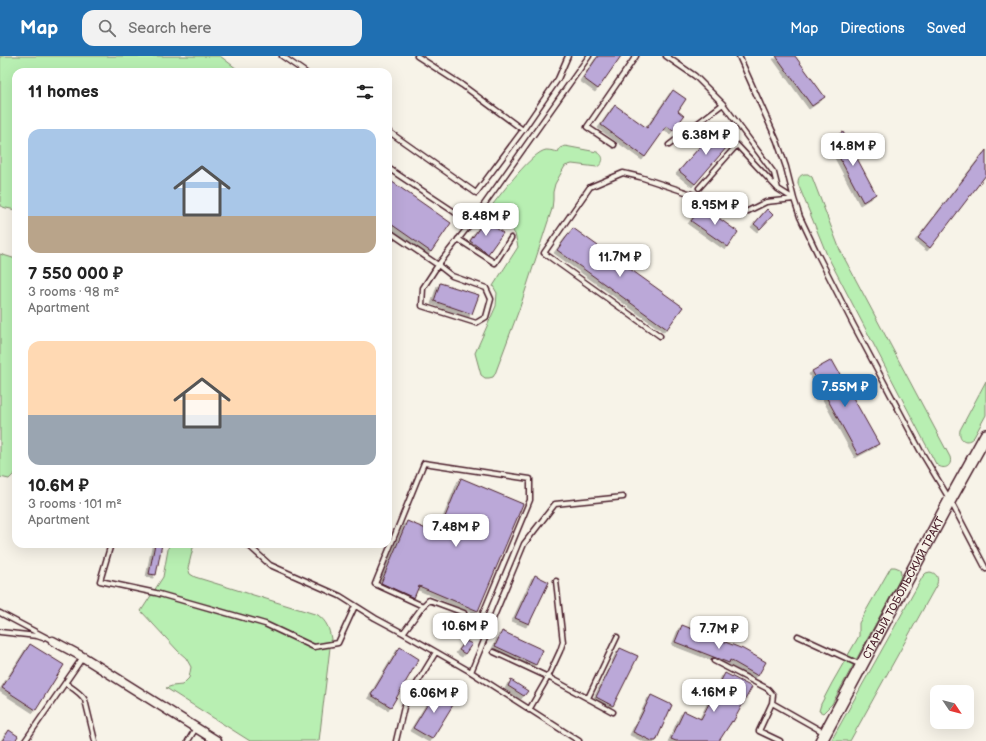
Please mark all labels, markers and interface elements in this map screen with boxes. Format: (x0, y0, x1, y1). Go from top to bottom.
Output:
search box (82, 10, 362, 46)
text: Map (20, 17, 58, 40)
icon: search (96, 17, 118, 39)
text: Search here (128, 19, 211, 38)
text: Map (790, 20, 818, 37)
text: Directions (840, 20, 905, 37)
text: Saved (927, 20, 966, 37)
icon: filters (354, 81, 376, 103)
text: 11 homes (28, 82, 99, 102)
pin: 6.38M ₽ (669, 122, 743, 156)
text: 6.38M ₽ (682, 127, 730, 143)
pin: 14.8M ₽ (816, 133, 890, 167)
text: 14.8M ₽ (830, 138, 876, 154)
icon: home (166, 155, 238, 227)
pin: 8.95M ₽ (678, 192, 752, 226)
text: 8.95M ₽ (691, 197, 739, 213)
pin: 8.48M ₽ (449, 203, 523, 237)
text: 8.48M ₽ (462, 208, 510, 224)
pin: 11.7M ₽ (583, 244, 657, 278)
text: 11.7M ₽ (598, 249, 642, 265)
text: 7 550 000 ₽ (28, 264, 123, 284)
text: 3 rooms · 98 m² (28, 284, 119, 300)
text: Apartment (28, 300, 89, 316)
icon: home (166, 367, 238, 439)
pin: 7.55M ₽ (808, 374, 882, 408)
text: 7.55M ₽ (821, 379, 869, 395)
text: 10.6M ₽ (28, 476, 89, 496)
text: 3 rooms · 101 m² (28, 496, 122, 512)
text: Apartment (28, 512, 89, 528)
pin: 7.48M ₽ (419, 514, 493, 548)
street label: СТАРЫЙ ТОБОЛЬСКИЙ ТРАКТ (860, 514, 947, 661)
text: 7.48M ₽ (432, 519, 480, 535)
pin: 10.6M ₽ (428, 613, 502, 647)
pin: 7.7M ₽ (686, 616, 752, 650)
text: 10.6M ₽ (442, 618, 488, 634)
text: 7.7M ₽ (699, 621, 739, 637)
pin: 4.16M ₽ (677, 679, 751, 713)
pin: 6.06M ₽ (397, 680, 471, 714)
text: 4.16M ₽ (691, 684, 737, 700)
text: 6.06M ₽ (410, 685, 459, 701)
north arrow (930, 685, 974, 729)
map controls (930, 685, 974, 729)

